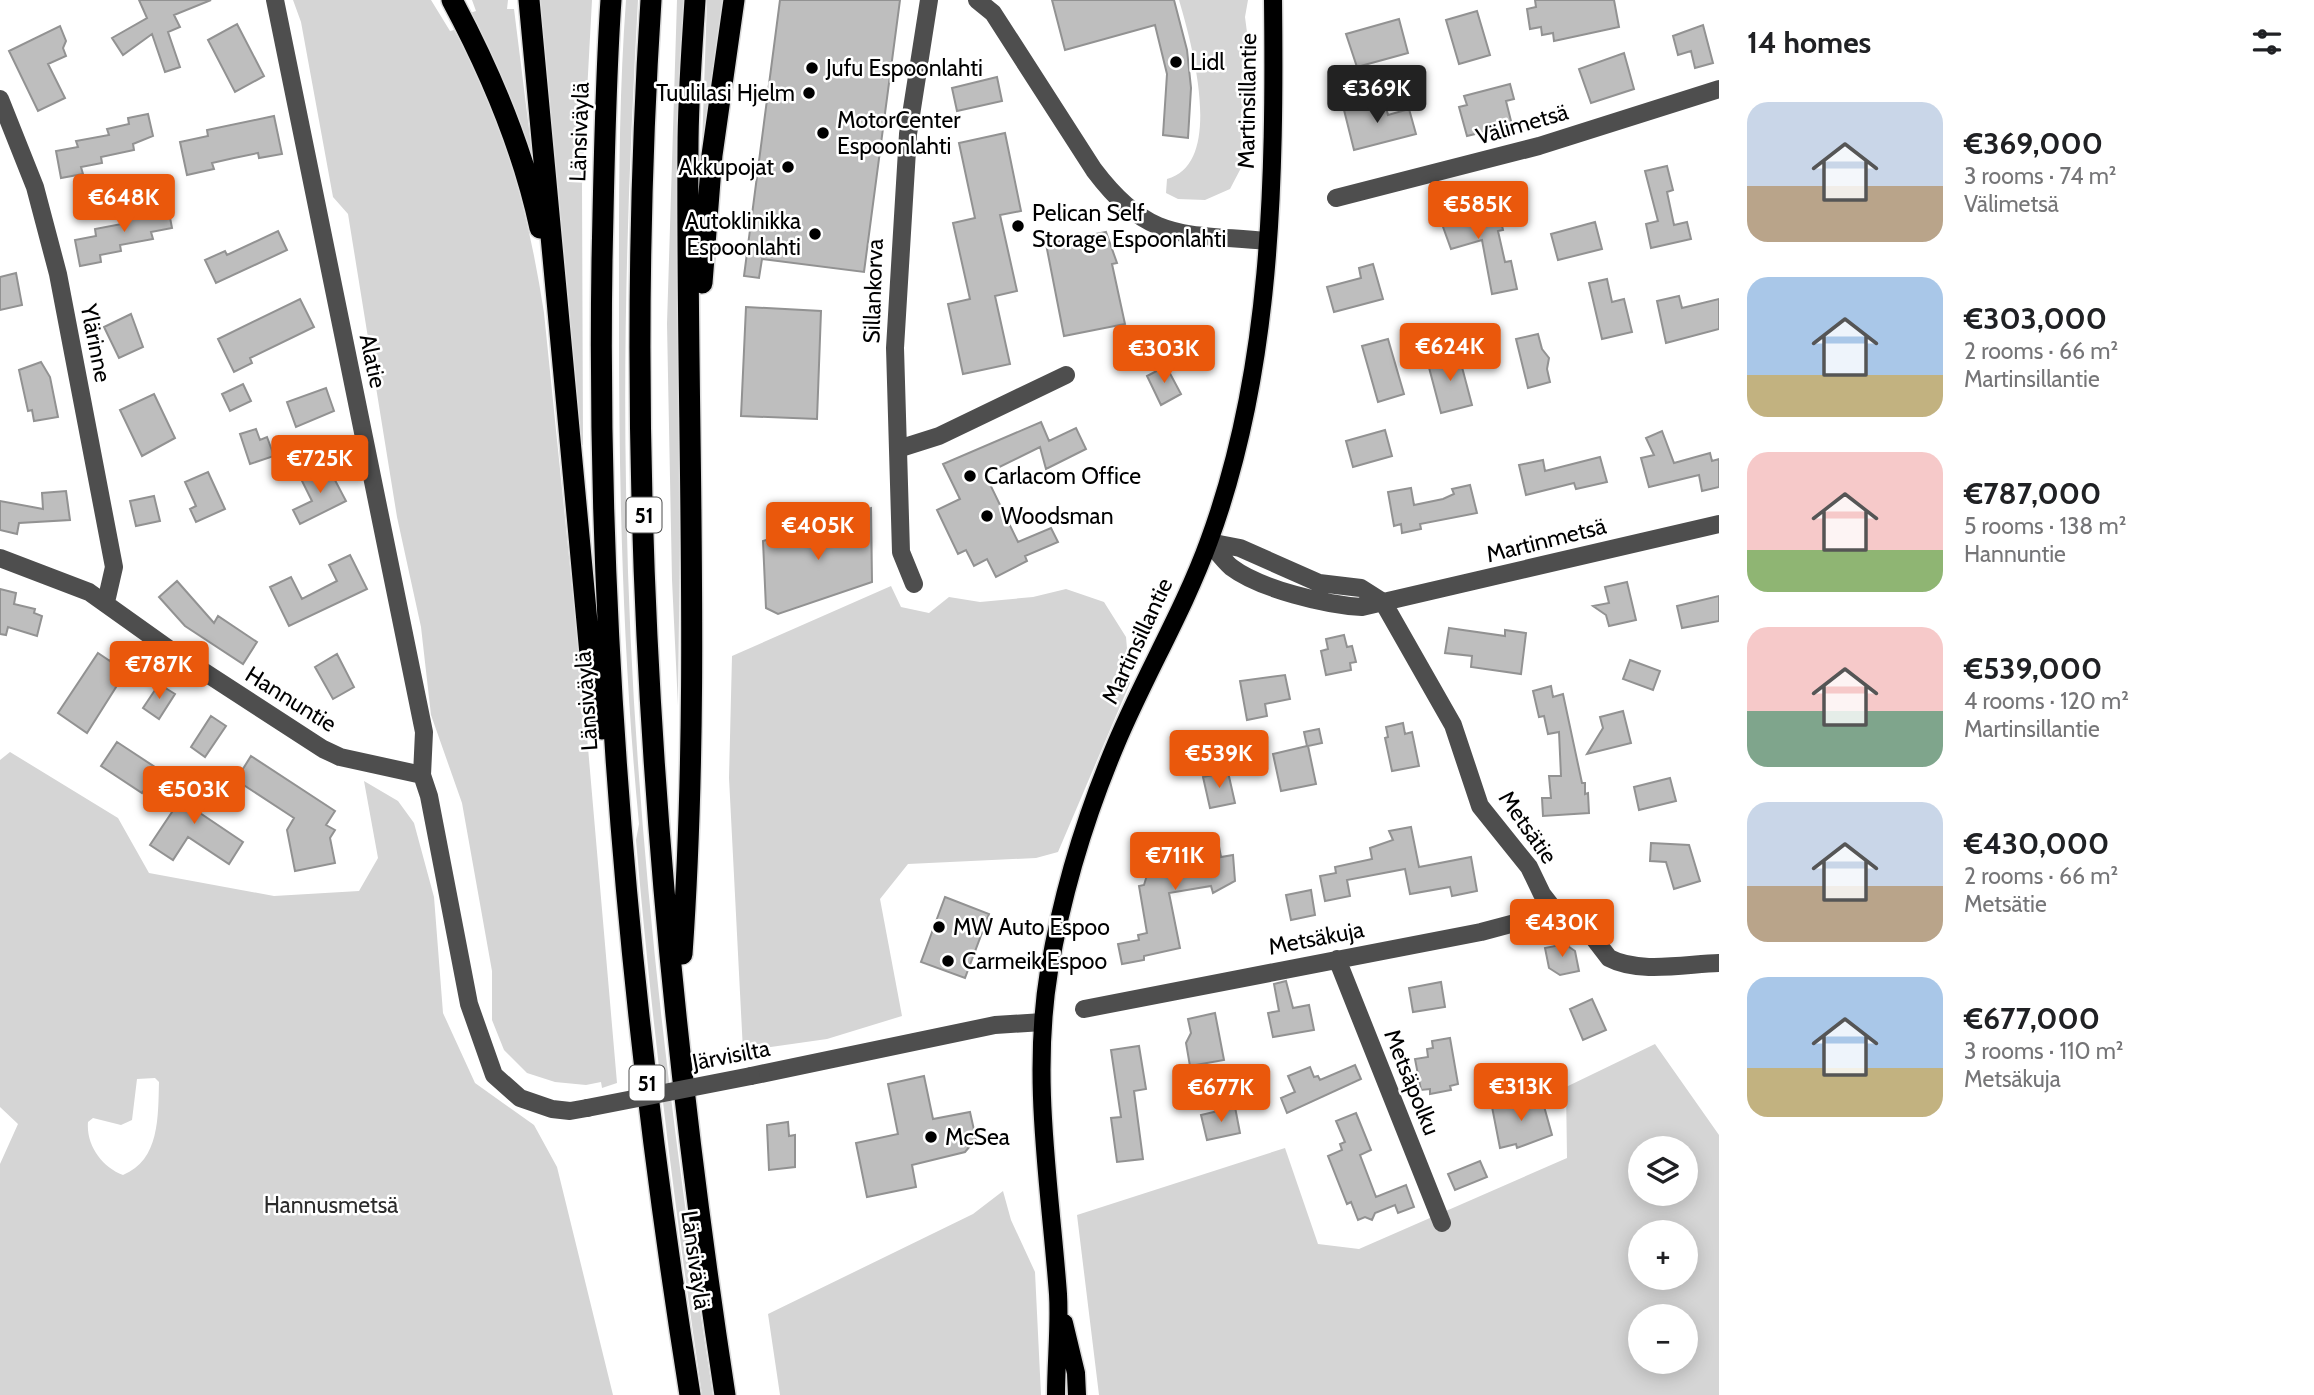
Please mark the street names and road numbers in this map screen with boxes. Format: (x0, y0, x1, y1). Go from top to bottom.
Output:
street label: Martinsillantie (1232, 33, 1262, 169)
street label: Länsiväylä (563, 82, 595, 182)
street label: Välimetsä (1473, 97, 1571, 151)
street label: Sillankorva (857, 238, 889, 344)
street label: Ylärinne (75, 300, 117, 385)
street label: Alatie (354, 331, 392, 391)
road number: 51 (626, 498, 662, 532)
street label: Martinmetsä (1483, 512, 1609, 568)
street label: Martinsillantie (1096, 573, 1178, 708)
street label: Länsiväylä (569, 650, 603, 752)
street label: Hannuntie (240, 660, 342, 738)
street label: Metsätie (1493, 785, 1563, 869)
street label: Metsäkuja (1266, 915, 1366, 961)
street label: Metsäpolku (1378, 1025, 1446, 1139)
street label: Järvisilta (689, 1034, 772, 1076)
road number: 51 (630, 1066, 664, 1100)
street label: Länsiväylä (675, 1209, 717, 1311)

